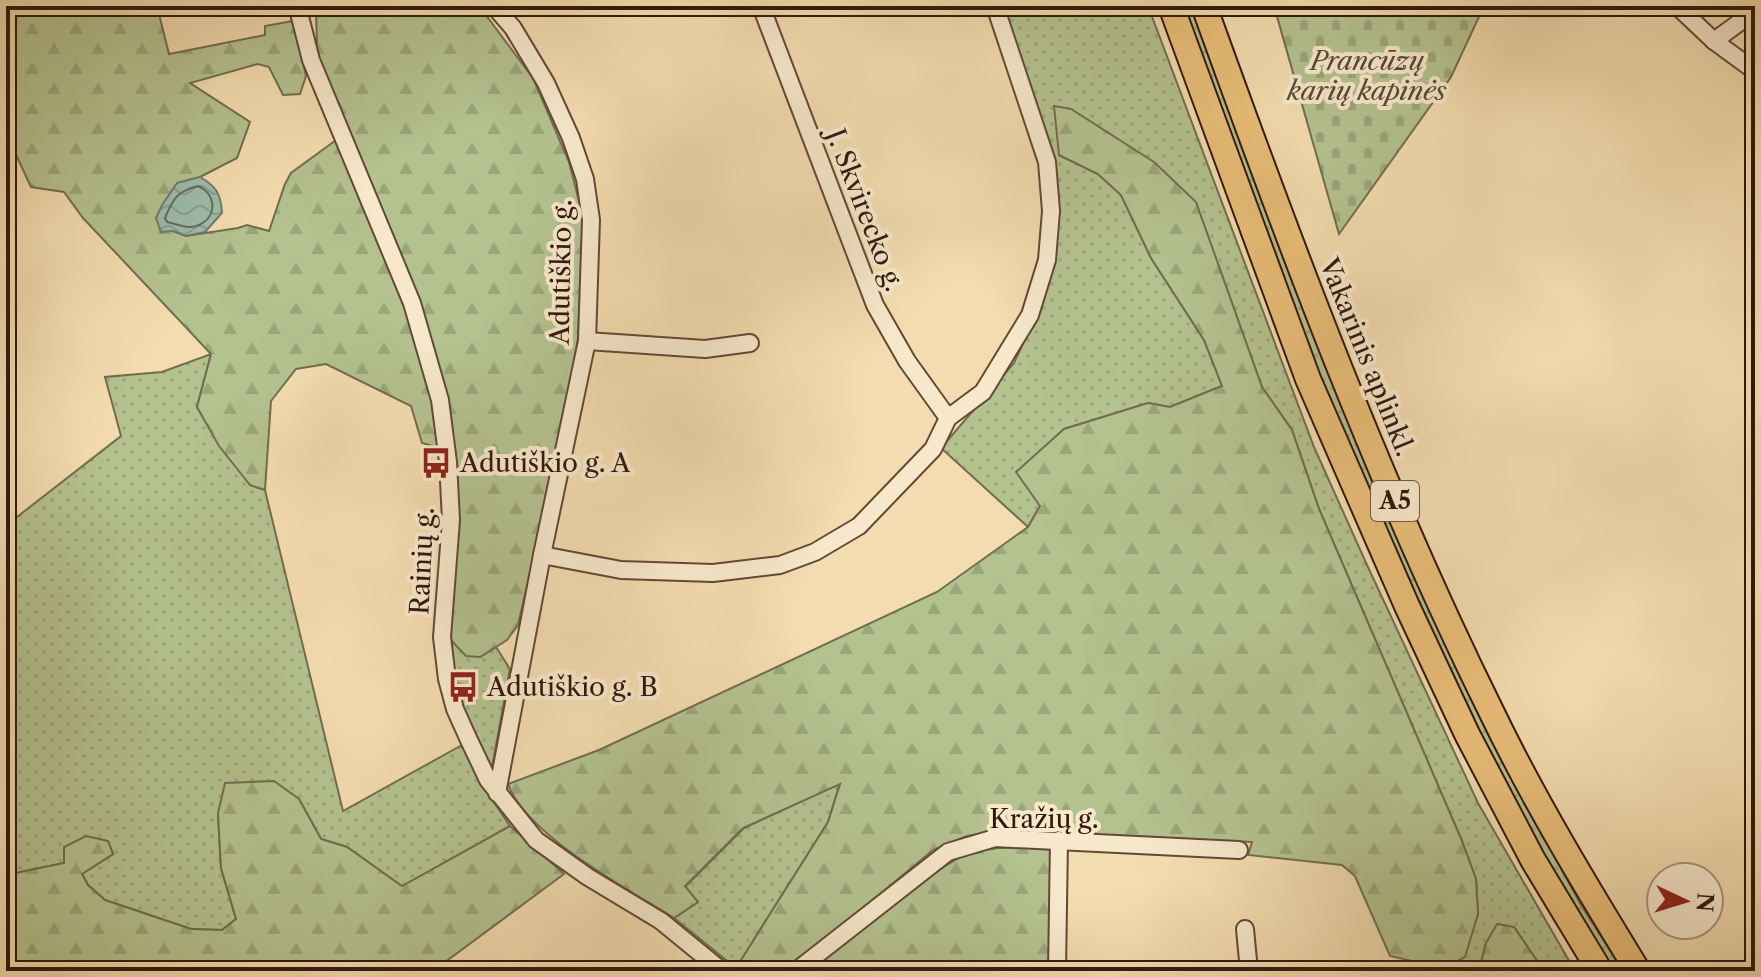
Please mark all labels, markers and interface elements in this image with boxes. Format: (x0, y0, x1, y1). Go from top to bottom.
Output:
park label: Prancūzų karių kapinės (1285, 45, 1447, 107)
street label: J. Skvirecko g. (818, 121, 911, 296)
street label: Adutiškio g. (544, 199, 578, 346)
street label: Vakarinis aplinkl. (1312, 252, 1421, 461)
bus stop icon: Adutiškio g. A (419, 446, 453, 480)
place label: Adutiškio g. A (459, 447, 631, 479)
road number: A5 (1371, 481, 1419, 521)
street label: Rainių g. (403, 506, 441, 616)
bus stop icon: Adutiškio g. B (446, 670, 480, 704)
place label: Adutiškio g. B (486, 671, 658, 703)
street label: Kražių g. (989, 803, 1099, 835)
north arrow (1645, 861, 1725, 941)
text: N (1690, 892, 1719, 913)

